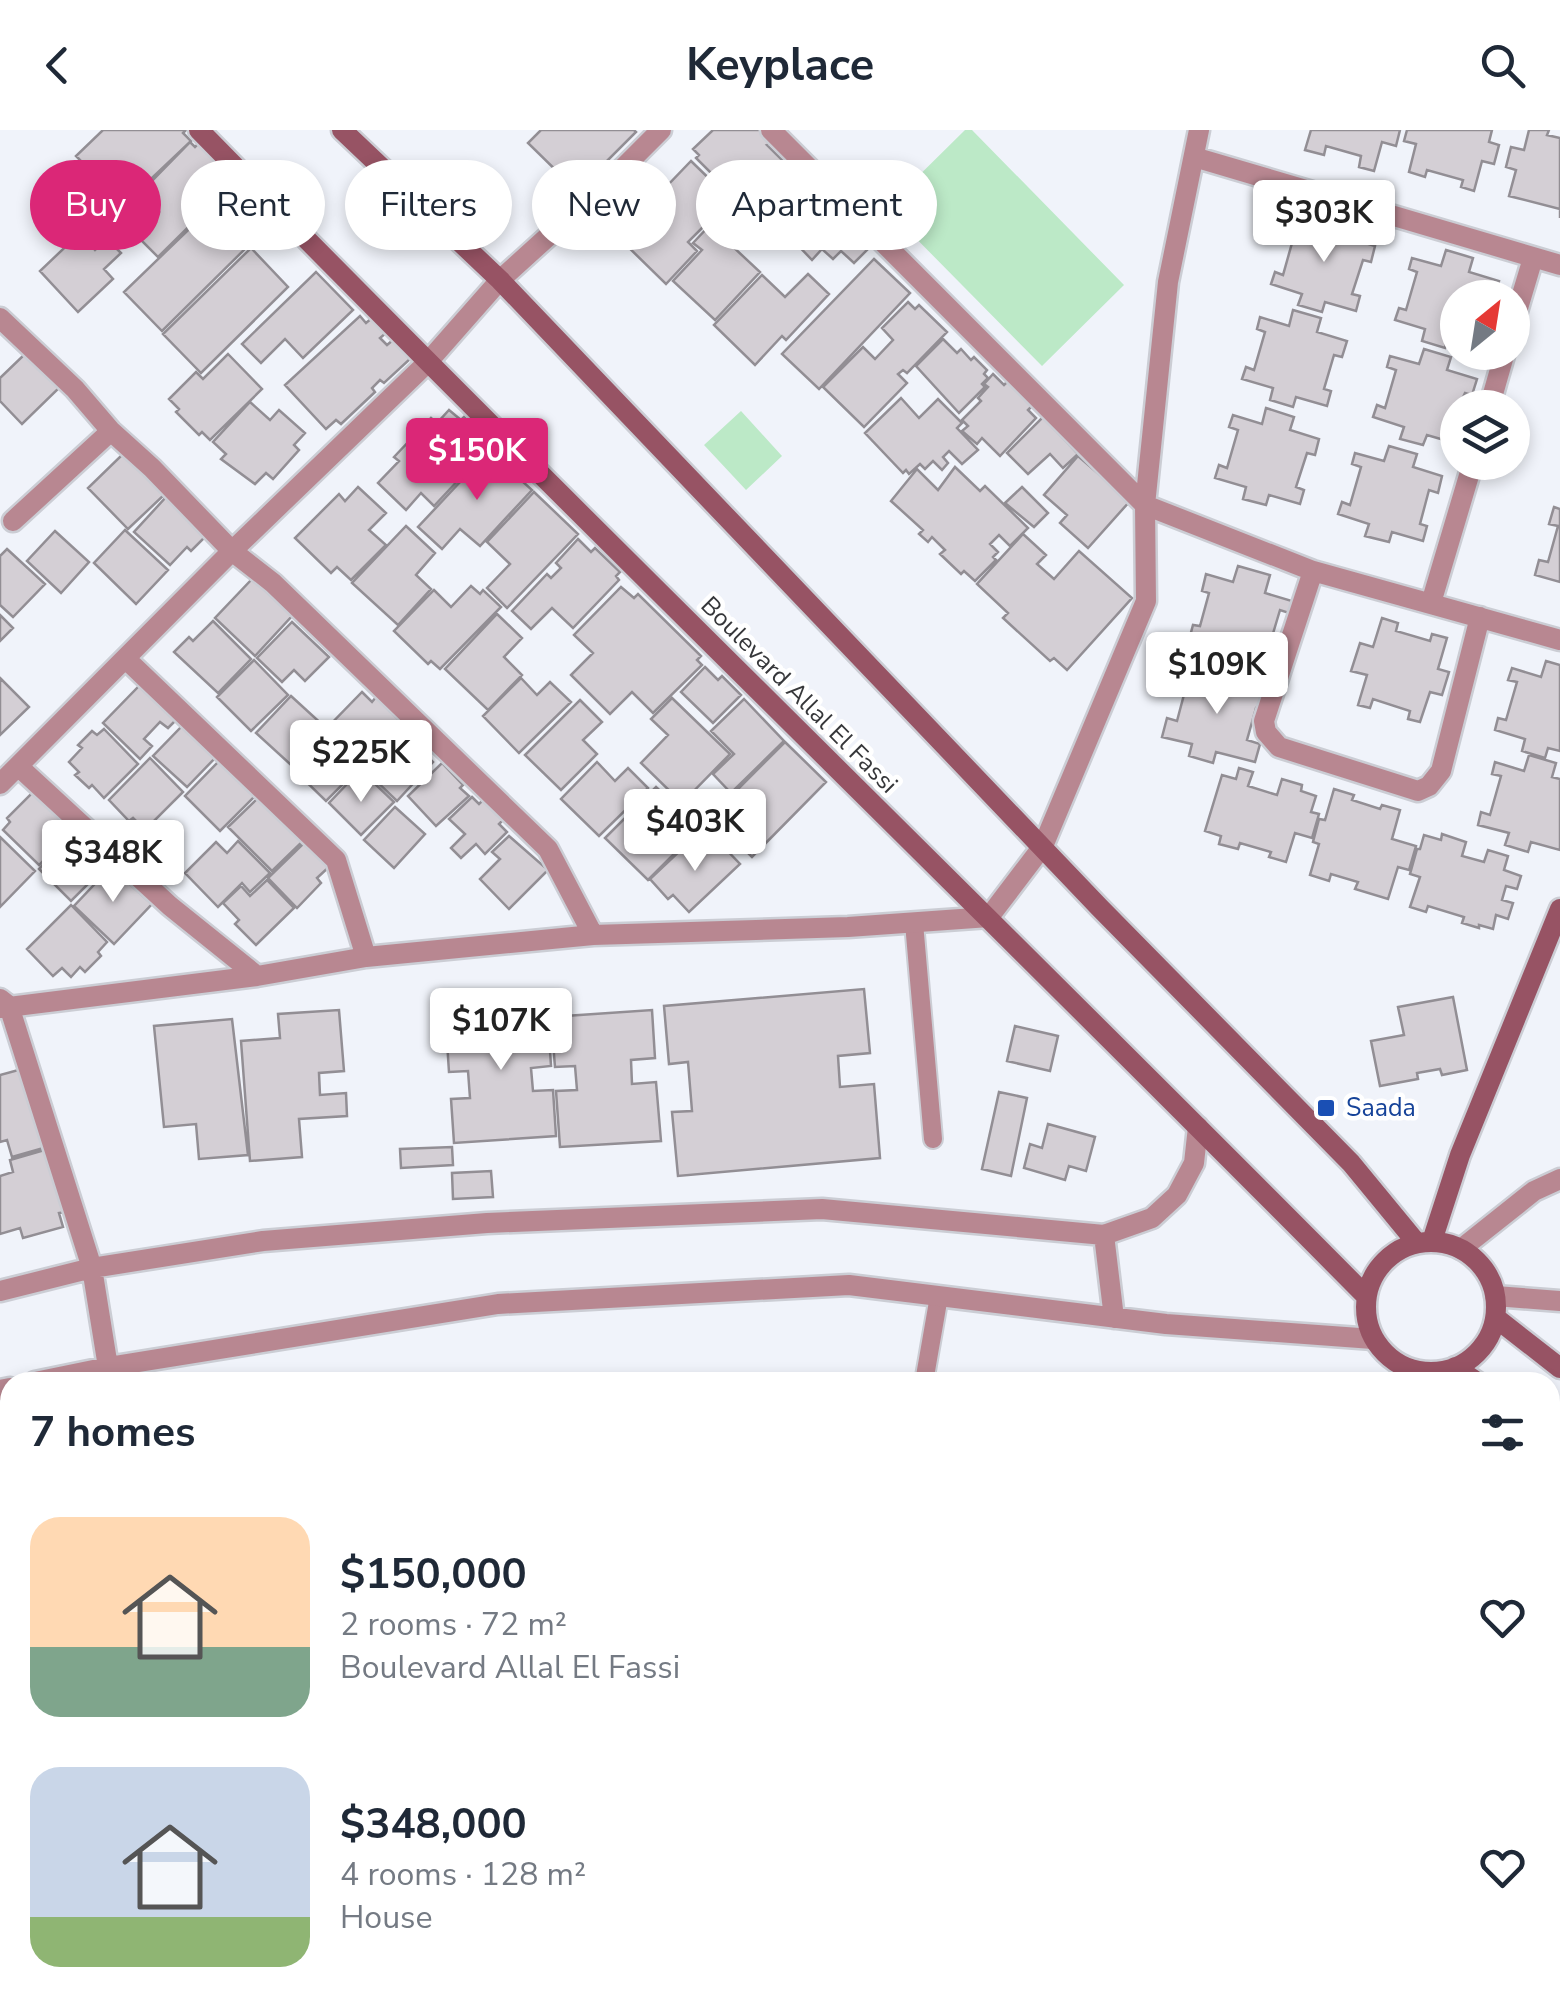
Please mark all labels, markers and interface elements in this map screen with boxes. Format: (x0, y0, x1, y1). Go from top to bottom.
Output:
text: Keyplace (686, 35, 874, 96)
icon: back (30, 38, 85, 93)
icon: search (1475, 38, 1530, 93)
chip: Buy (30, 160, 161, 250)
chip: Rent (181, 160, 325, 250)
chip: Filters (345, 160, 512, 250)
chip: New (532, 160, 676, 250)
chip: Apartment (696, 160, 937, 250)
pin: $303K (1254, 180, 1394, 265)
text: $303K (1275, 191, 1373, 234)
north arrow (1440, 280, 1530, 370)
map controls (1440, 280, 1530, 480)
button: layers (1440, 390, 1530, 480)
pin: $150K (407, 418, 547, 503)
text: $150K (428, 429, 526, 472)
street label: Boulevard Allal El Fassi (693, 589, 905, 801)
pin: $109K (1147, 632, 1287, 717)
text: $109K (1168, 643, 1266, 686)
pin: $225K (291, 720, 431, 805)
text: $225K (312, 731, 410, 774)
pin: $403K (625, 789, 765, 874)
text: $403K (646, 800, 744, 843)
pin: $348K (43, 820, 183, 905)
text: $348K (64, 831, 162, 874)
pin: $107K (431, 988, 571, 1073)
text: $107K (452, 999, 550, 1042)
place label: Saada (1346, 1091, 1416, 1125)
marker: Saada (1315, 1097, 1337, 1119)
text: 7 homes (30, 1404, 195, 1461)
icon: filters (1475, 1405, 1530, 1460)
text: $150,000 (340, 1546, 527, 1603)
icon: home (110, 1557, 230, 1677)
icon: heart (1475, 1590, 1530, 1645)
text: 2 rooms · 72 m² (340, 1603, 567, 1646)
text: Boulevard Allal El Fassi (340, 1646, 680, 1689)
text: $348,000 (340, 1796, 527, 1853)
icon: home (110, 1807, 230, 1927)
icon: heart (1475, 1840, 1530, 1895)
text: 4 rooms · 128 m² (340, 1853, 586, 1896)
text: House (340, 1896, 433, 1939)

